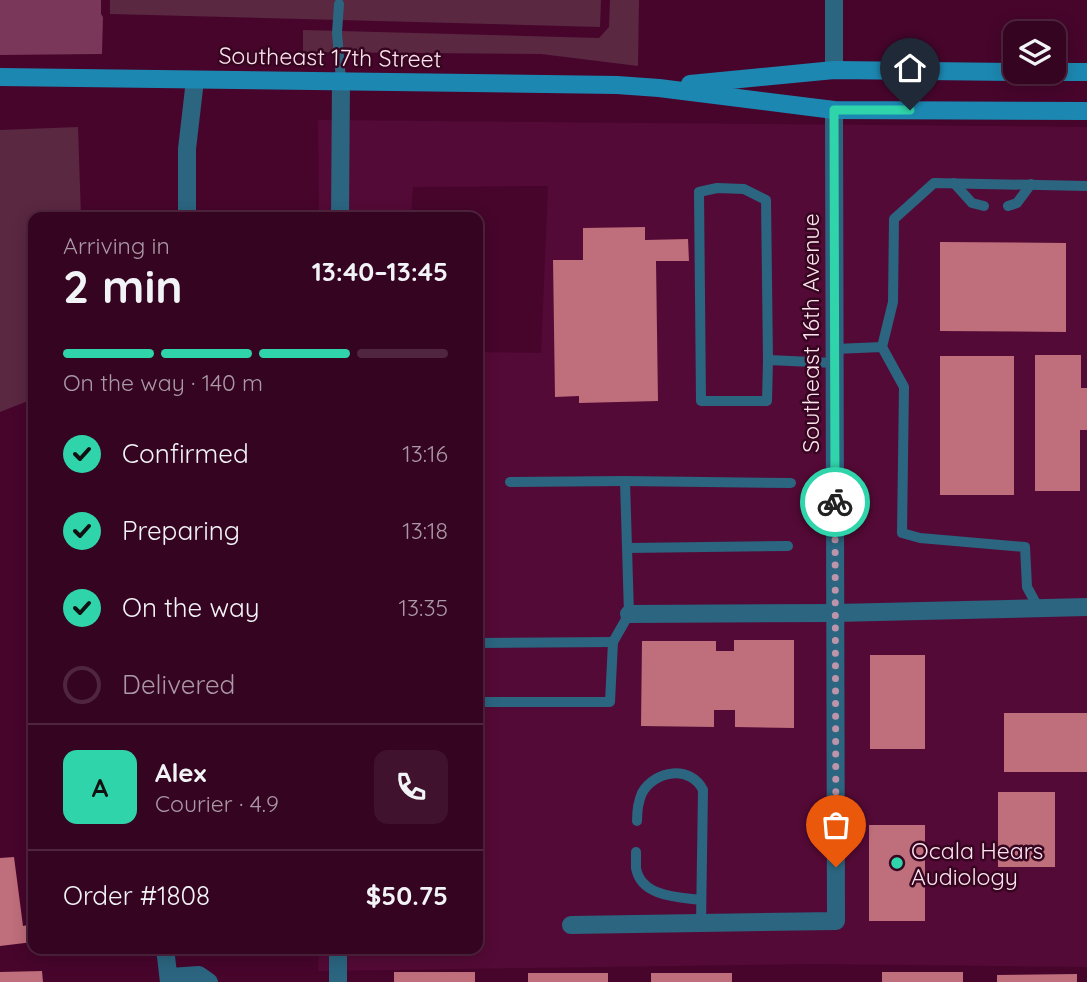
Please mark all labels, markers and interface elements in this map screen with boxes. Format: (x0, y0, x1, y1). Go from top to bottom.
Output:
map controls (1003, 21, 1066, 84)
button: layers (1003, 21, 1066, 84)
pin (880, 38, 940, 110)
street label: Southeast 17th Street (218, 41, 442, 73)
icon: home (891, 49, 929, 87)
street label: Southeast 16th Avenue (796, 213, 825, 453)
text: Arriving in (63, 231, 170, 260)
text: 13:40–13:45 (312, 255, 448, 288)
text: 2 min (63, 257, 183, 315)
text: On the way · 140 m (63, 368, 263, 397)
icon: check (63, 435, 101, 473)
text: Confirmed (122, 437, 249, 470)
text: 13:16 (402, 439, 448, 468)
courier (800, 467, 870, 537)
icon: bike (816, 483, 854, 521)
icon: check (63, 512, 101, 550)
text: Preparing (122, 514, 240, 547)
text: 13:18 (402, 516, 448, 545)
icon: check (63, 589, 101, 627)
text: On the way (122, 591, 260, 624)
text: 13:35 (399, 593, 448, 622)
text: Delivered (122, 668, 235, 701)
button: phone (374, 750, 448, 824)
text: Alex (155, 756, 206, 789)
text: A (92, 771, 108, 804)
text: Courier · 4.9 (155, 789, 279, 818)
pin (806, 795, 866, 867)
icon: bag (817, 806, 855, 844)
place label: Ocala Hears Audiology (911, 836, 1043, 891)
marker: Ocala Hears Audiology (889, 855, 905, 871)
text: Order #1808 (63, 879, 210, 912)
text: $50.75 (366, 879, 448, 912)

